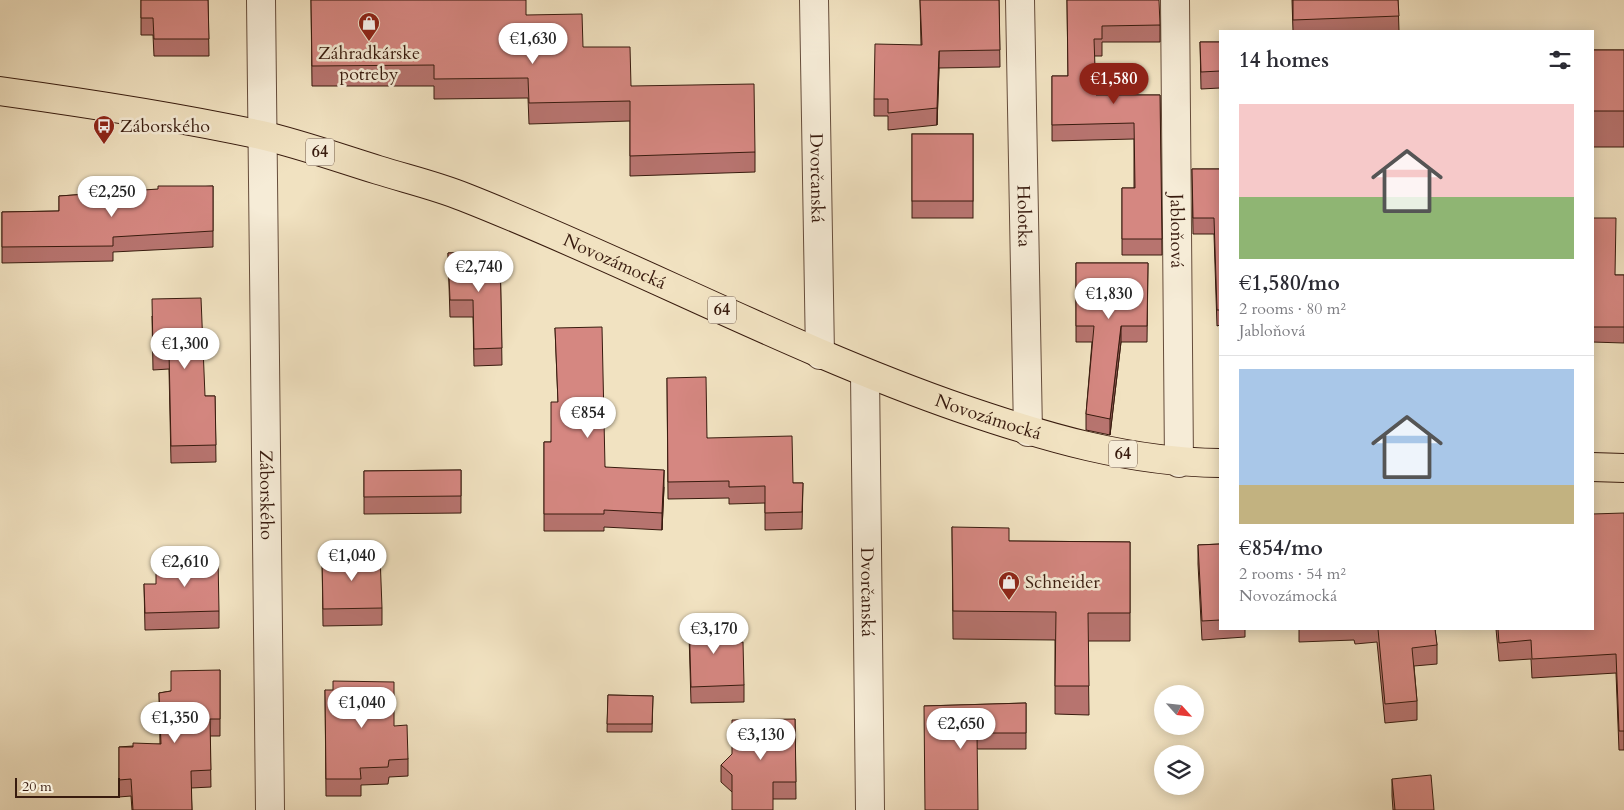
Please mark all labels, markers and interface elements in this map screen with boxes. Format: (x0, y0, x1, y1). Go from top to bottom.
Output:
shop icon: Záhradkárske potreby (357, 11, 381, 42)
pin: €1,630 (492, 22, 574, 65)
text: €1,630 (510, 28, 557, 50)
place label: Záhradkárske potreby (318, 41, 420, 87)
text: 14 homes (1239, 46, 1329, 75)
icon: filters (1546, 46, 1574, 74)
pin: €1,580 (1073, 62, 1155, 105)
text: €1,580 (1091, 68, 1138, 90)
bus stop icon: Záborského (92, 114, 116, 145)
place label: Záborského (120, 114, 210, 139)
street label: Dvorčanská (804, 133, 830, 223)
icon: home (1362, 136, 1452, 226)
road number: 64 (306, 138, 334, 166)
pin: €2,250 (71, 176, 153, 218)
text: €2,250 (89, 181, 136, 203)
street label: Holotka (1011, 185, 1037, 248)
street label: Jabloňová (1164, 191, 1190, 269)
street label: Novozámocká (559, 227, 670, 296)
pin: €2,740 (438, 250, 520, 293)
text: €2,740 (456, 256, 503, 278)
text: €1,580/mo (1239, 269, 1340, 298)
pin: €1,830 (1068, 278, 1150, 320)
text: €1,830 (1086, 283, 1133, 305)
road number: 64 (708, 296, 736, 324)
text: 2 rooms · 80 m² (1239, 298, 1346, 320)
text: Jabloňová (1239, 320, 1305, 342)
pin: €1,300 (144, 328, 226, 370)
text: €1,300 (162, 333, 209, 355)
street label: Novozámocká (932, 388, 1045, 446)
pin: €854 (558, 396, 618, 439)
text: €854 (571, 402, 605, 424)
icon: home (1362, 402, 1452, 492)
road number: 64 (1109, 440, 1137, 468)
street label: Záborského (253, 450, 280, 540)
text: €854/mo (1239, 534, 1323, 563)
pin: €1,040 (311, 540, 393, 582)
text: €1,040 (329, 545, 376, 567)
pin: €2,610 (144, 546, 226, 588)
street label: Dvorčanská (854, 547, 881, 637)
text: €2,610 (162, 551, 209, 573)
text: 2 rooms · 54 m² (1239, 563, 1346, 585)
shop icon: Schneider (997, 570, 1021, 601)
place label: Schneider (1025, 570, 1100, 595)
text: Novozámocká (1239, 585, 1337, 607)
pin: €3,170 (673, 612, 755, 655)
text: €3,170 (691, 618, 738, 640)
north arrow (1154, 685, 1204, 735)
map controls (1154, 685, 1204, 795)
pin: €1,040 (321, 686, 403, 729)
text: €1,040 (339, 692, 386, 714)
pin: €1,350 (134, 702, 216, 744)
text: €1,350 (152, 707, 199, 729)
pin: €2,650 (920, 708, 1002, 750)
text: €2,650 (938, 713, 985, 735)
pin: €3,130 (720, 718, 802, 761)
text: €3,130 (738, 724, 785, 746)
button: layers (1154, 745, 1204, 795)
scale bar (15, 775, 120, 798)
text: 20 m (22, 777, 52, 796)

